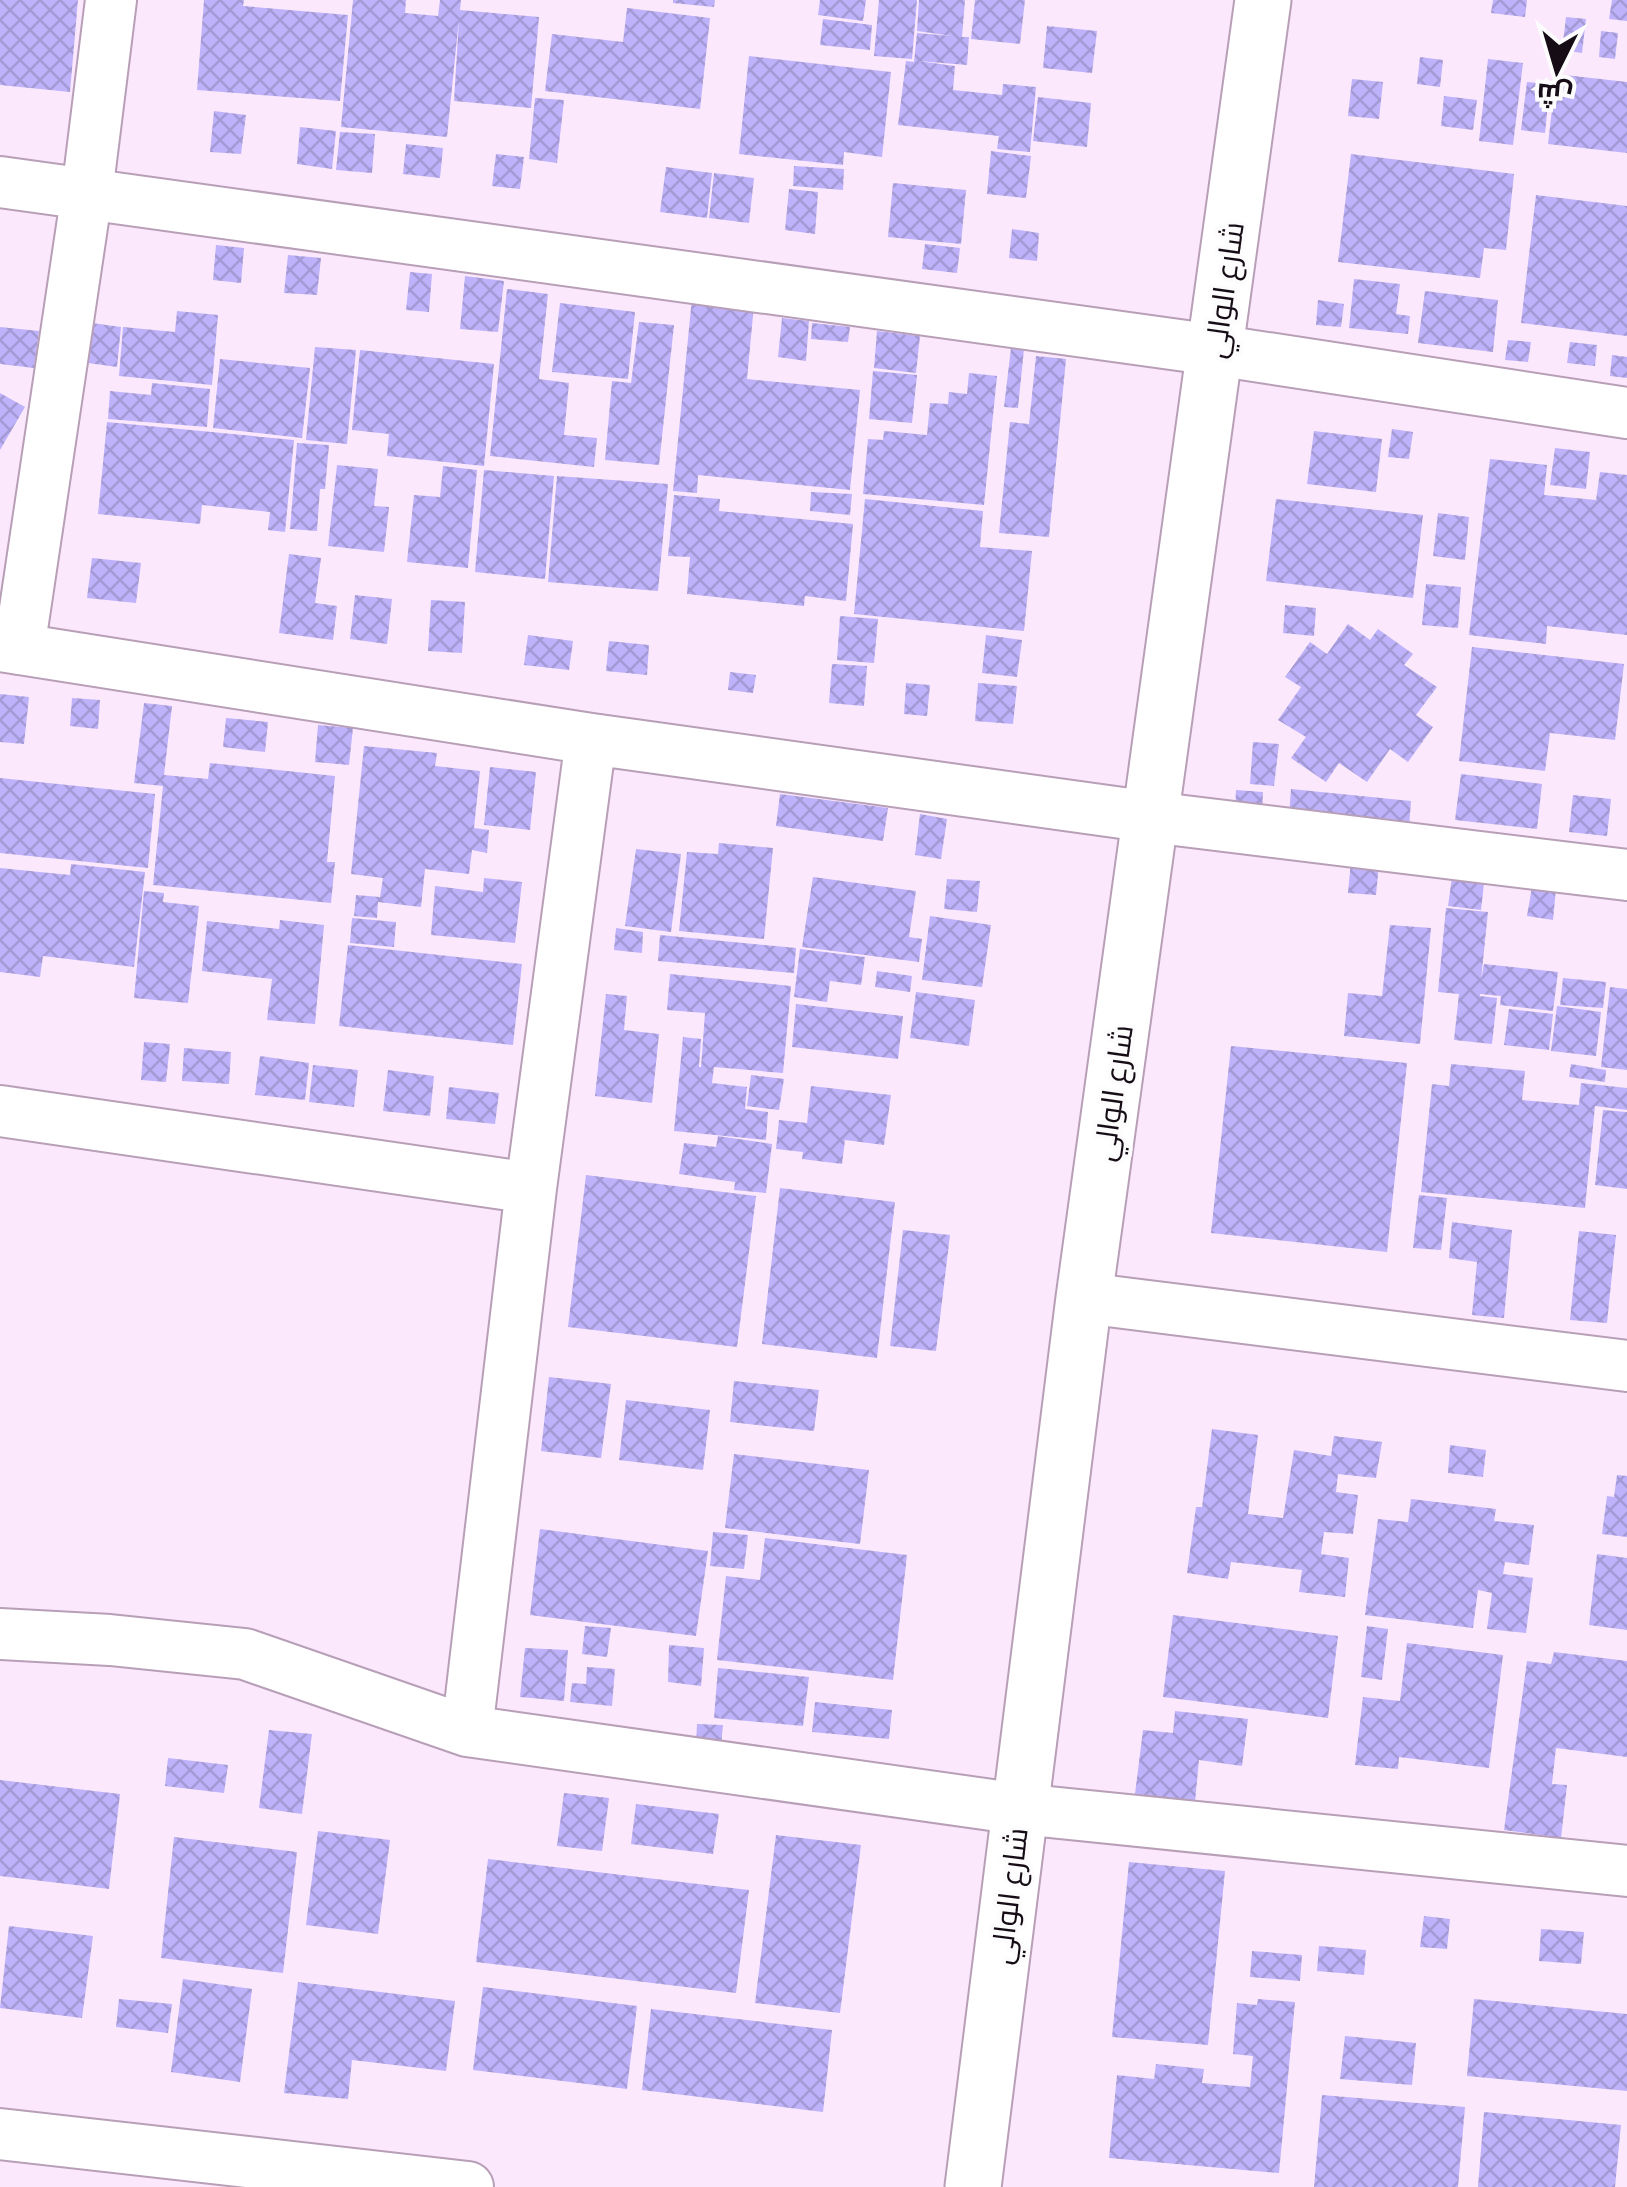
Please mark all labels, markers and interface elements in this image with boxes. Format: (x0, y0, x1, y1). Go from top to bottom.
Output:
north arrow (1507, 20, 1607, 120)
text: ش (1535, 74, 1574, 115)
street label: شارع الوالي (1194, 219, 1257, 361)
street label: شارع الوالي (1083, 1022, 1146, 1164)
street label: شارع الوالي (980, 1825, 1041, 1967)

